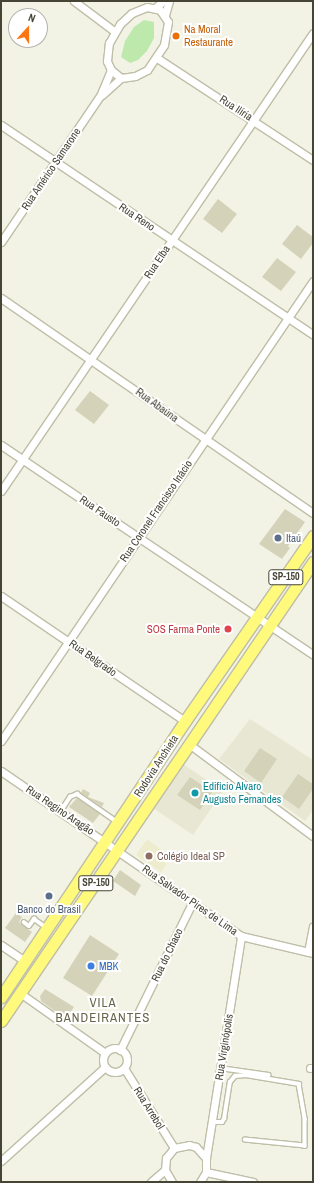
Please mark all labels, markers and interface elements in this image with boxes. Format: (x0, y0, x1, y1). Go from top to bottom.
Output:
north arrow (8, 8, 48, 48)
text: N (26, 10, 37, 25)
place label: Na Moral Restaurante (184, 23, 233, 49)
marker: Na Moral Restaurante (171, 31, 181, 41)
street label: Rua Ilíria (217, 92, 255, 124)
street label: Rua Américo Samarone (18, 125, 84, 213)
street label: Rua Reno (116, 200, 158, 234)
street label: Rua Elba (141, 243, 173, 281)
street label: Rua Abaúna (133, 385, 181, 425)
street label: Rua Coronel Francisco Inácio (117, 458, 195, 564)
street label: Rua Fausto (77, 493, 123, 529)
place label: Itaú (286, 531, 301, 545)
marker: Itaú (273, 533, 283, 543)
road number: SP-150 (268, 569, 304, 585)
place label: SOS Farma Ponte (147, 622, 220, 636)
marker: SOS Farma Ponte (223, 624, 233, 634)
street label: Rua Belgrado (67, 637, 119, 679)
street label: Rodovia Anchieta (131, 732, 181, 800)
place label: Edificio Alvaro Augusto Fernandes (203, 780, 281, 806)
street label: Rua Regino Aragão (23, 782, 97, 838)
marker: Edificio Alvaro Augusto Fernandes (190, 788, 200, 798)
place label: Colégio Ideal SP (157, 849, 225, 863)
marker: Colégio Ideal SP (144, 851, 154, 861)
street label: Rua Salvador Pires de Lima (140, 862, 240, 938)
road number: SP-150 (78, 875, 114, 891)
marker: Banco do Brasil (44, 891, 54, 901)
place label: Banco do Brasil (17, 902, 81, 916)
street label: Rua do Chaco (148, 926, 186, 984)
place label: MBK (99, 959, 119, 973)
marker: MBK (86, 961, 96, 971)
district label: VILA BANDEIRANTES (56, 996, 150, 1027)
street label: Rua Virginópolis (212, 1013, 236, 1081)
street label: Rua Arrebol (131, 1084, 167, 1132)

